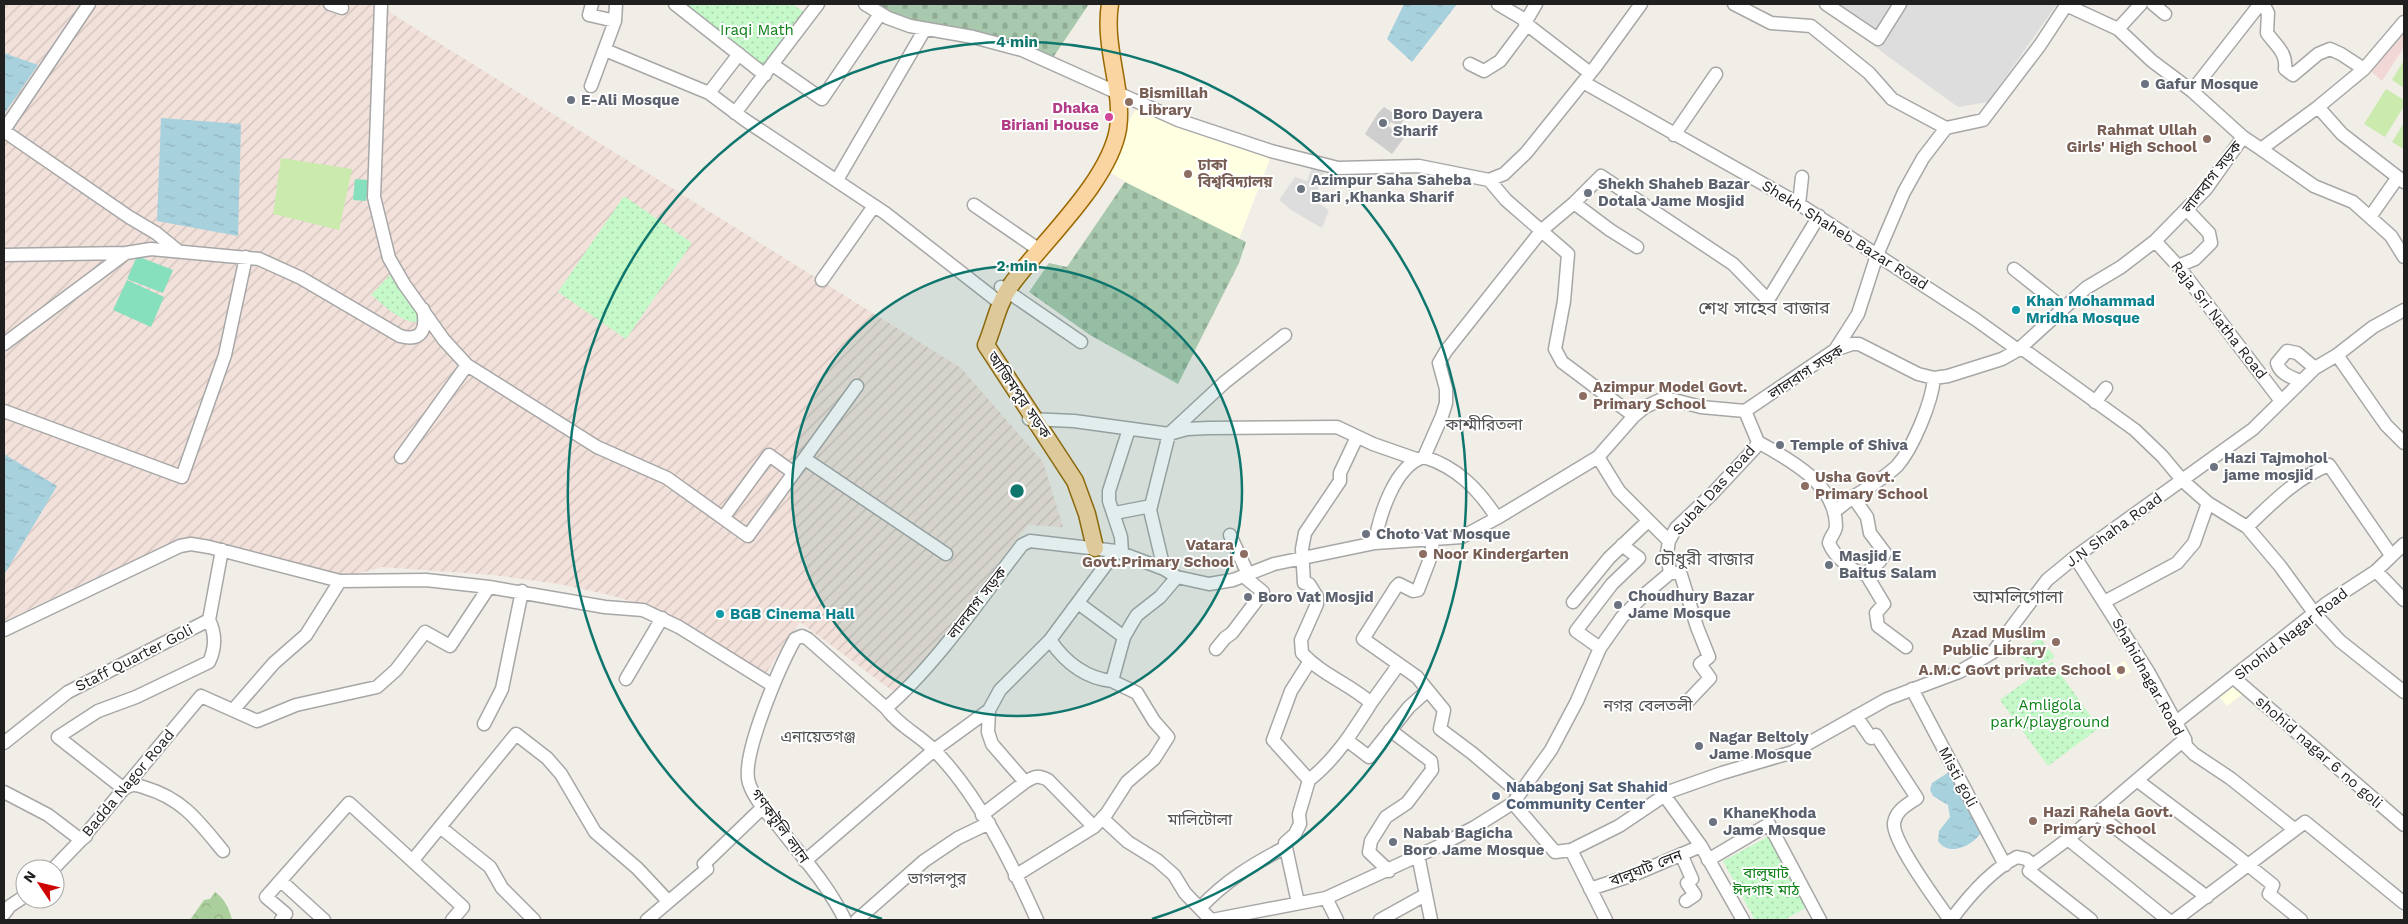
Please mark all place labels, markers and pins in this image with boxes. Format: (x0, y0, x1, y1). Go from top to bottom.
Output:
place label: Gafur Mosque (2155, 75, 2259, 93)
marker: Gafur Mosque (2139, 78, 2151, 90)
place label: Bismillah Library (1139, 84, 1208, 119)
place label: E-Ali Mosque (581, 91, 680, 109)
marker: E-Ali Mosque (565, 94, 577, 106)
marker: Bismillah Library (1123, 96, 1135, 108)
place label: Dhaka Biriani House (1001, 99, 1099, 134)
place label: Boro Dayera Sharif (1393, 105, 1483, 140)
marker: Dhaka Biriani House (1103, 111, 1115, 123)
marker: Boro Dayera Sharif (1377, 117, 1389, 129)
place label: Rahmat Ullah Girls' High School (2067, 121, 2197, 156)
marker: Rahmat Ullah Girls' High School (2201, 133, 2213, 145)
place label: ঢাকা বিশ্ববিদ্যালয় (1197, 156, 1273, 191)
marker: ঢাকা বিশ্ববিদ্যালয় (1182, 168, 1194, 180)
place label: Azimpur Saha Saheba Bari ,Khanka Sharif (1311, 171, 1472, 206)
place label: Shekh Shaheb Bazar Dotala Jame Mosjid (1598, 175, 1750, 210)
marker: Azimpur Saha Saheba Bari ,Khanka Sharif (1295, 183, 1307, 195)
marker: Shekh Shaheb Bazar Dotala Jame Mosjid (1582, 187, 1594, 199)
place label: Khan Mohammad Mridha Mosque (2026, 292, 2155, 327)
marker: Khan Mohammad Mridha Mosque (2010, 304, 2022, 316)
place label: Azimpur Model Govt. Primary School (1593, 378, 1747, 413)
marker: Azimpur Model Govt. Primary School (1577, 390, 1589, 402)
place label: Temple of Shiva (1790, 436, 1908, 454)
marker: Temple of Shiva (1774, 439, 1786, 451)
place label: Hazi Tajmohol jame mosjid (2222, 449, 2328, 484)
marker: Hazi Tajmohol jame mosjid (2208, 461, 2220, 473)
place label: Usha Govt. Primary School (1815, 468, 1928, 503)
marker: Usha Govt. Primary School (1799, 480, 1811, 492)
centre of rings (1008, 482, 1026, 500)
place label: Choto Vat Mosque (1376, 525, 1511, 543)
marker: Choto Vat Mosque (1360, 528, 1372, 540)
place label: Vatara Govt.Primary School (1082, 536, 1234, 571)
place label: Noor Kindergarten (1433, 545, 1569, 563)
place label: Masjid E Baitus Salam (1839, 547, 1937, 582)
marker: Vatara Govt.Primary School (1238, 548, 1250, 560)
marker: Noor Kindergarten (1417, 548, 1429, 560)
marker: Masjid E Baitus Salam (1823, 559, 1835, 571)
place label: Choudhury Bazar Jame Mosque (1628, 587, 1755, 622)
place label: Boro Vat Mosjid (1258, 588, 1374, 606)
marker: Boro Vat Mosjid (1242, 591, 1254, 603)
marker: Choudhury Bazar Jame Mosque (1612, 599, 1624, 611)
place label: BGB Cinema Hall (730, 605, 855, 623)
marker: BGB Cinema Hall (714, 608, 726, 620)
place label: Azad Muslim Public Library (1942, 624, 2047, 659)
marker: Azad Muslim Public Library (2050, 636, 2062, 648)
place label: A.M.C Govt private School (1918, 661, 2111, 679)
marker: A.M.C Govt private School (2115, 664, 2127, 676)
place label: Nagar Beltoly Jame Mosque (1709, 728, 1812, 763)
marker: Nagar Beltoly Jame Mosque (1693, 740, 1705, 752)
place label: Nababgonj Sat Shahid Community Center (1506, 778, 1668, 813)
marker: Nababgonj Sat Shahid Community Center (1490, 790, 1502, 802)
place label: Hazi Rahela Govt. Primary School (2043, 803, 2173, 838)
place label: KhaneKhoda Jame Mosque (1723, 804, 1826, 839)
marker: Hazi Rahela Govt. Primary School (2027, 815, 2039, 827)
marker: KhaneKhoda Jame Mosque (1707, 816, 1719, 828)
place label: Nabab Bagicha Boro Jame Mosque (1403, 824, 1545, 859)
marker: Nabab Bagicha Boro Jame Mosque (1387, 836, 1399, 848)

